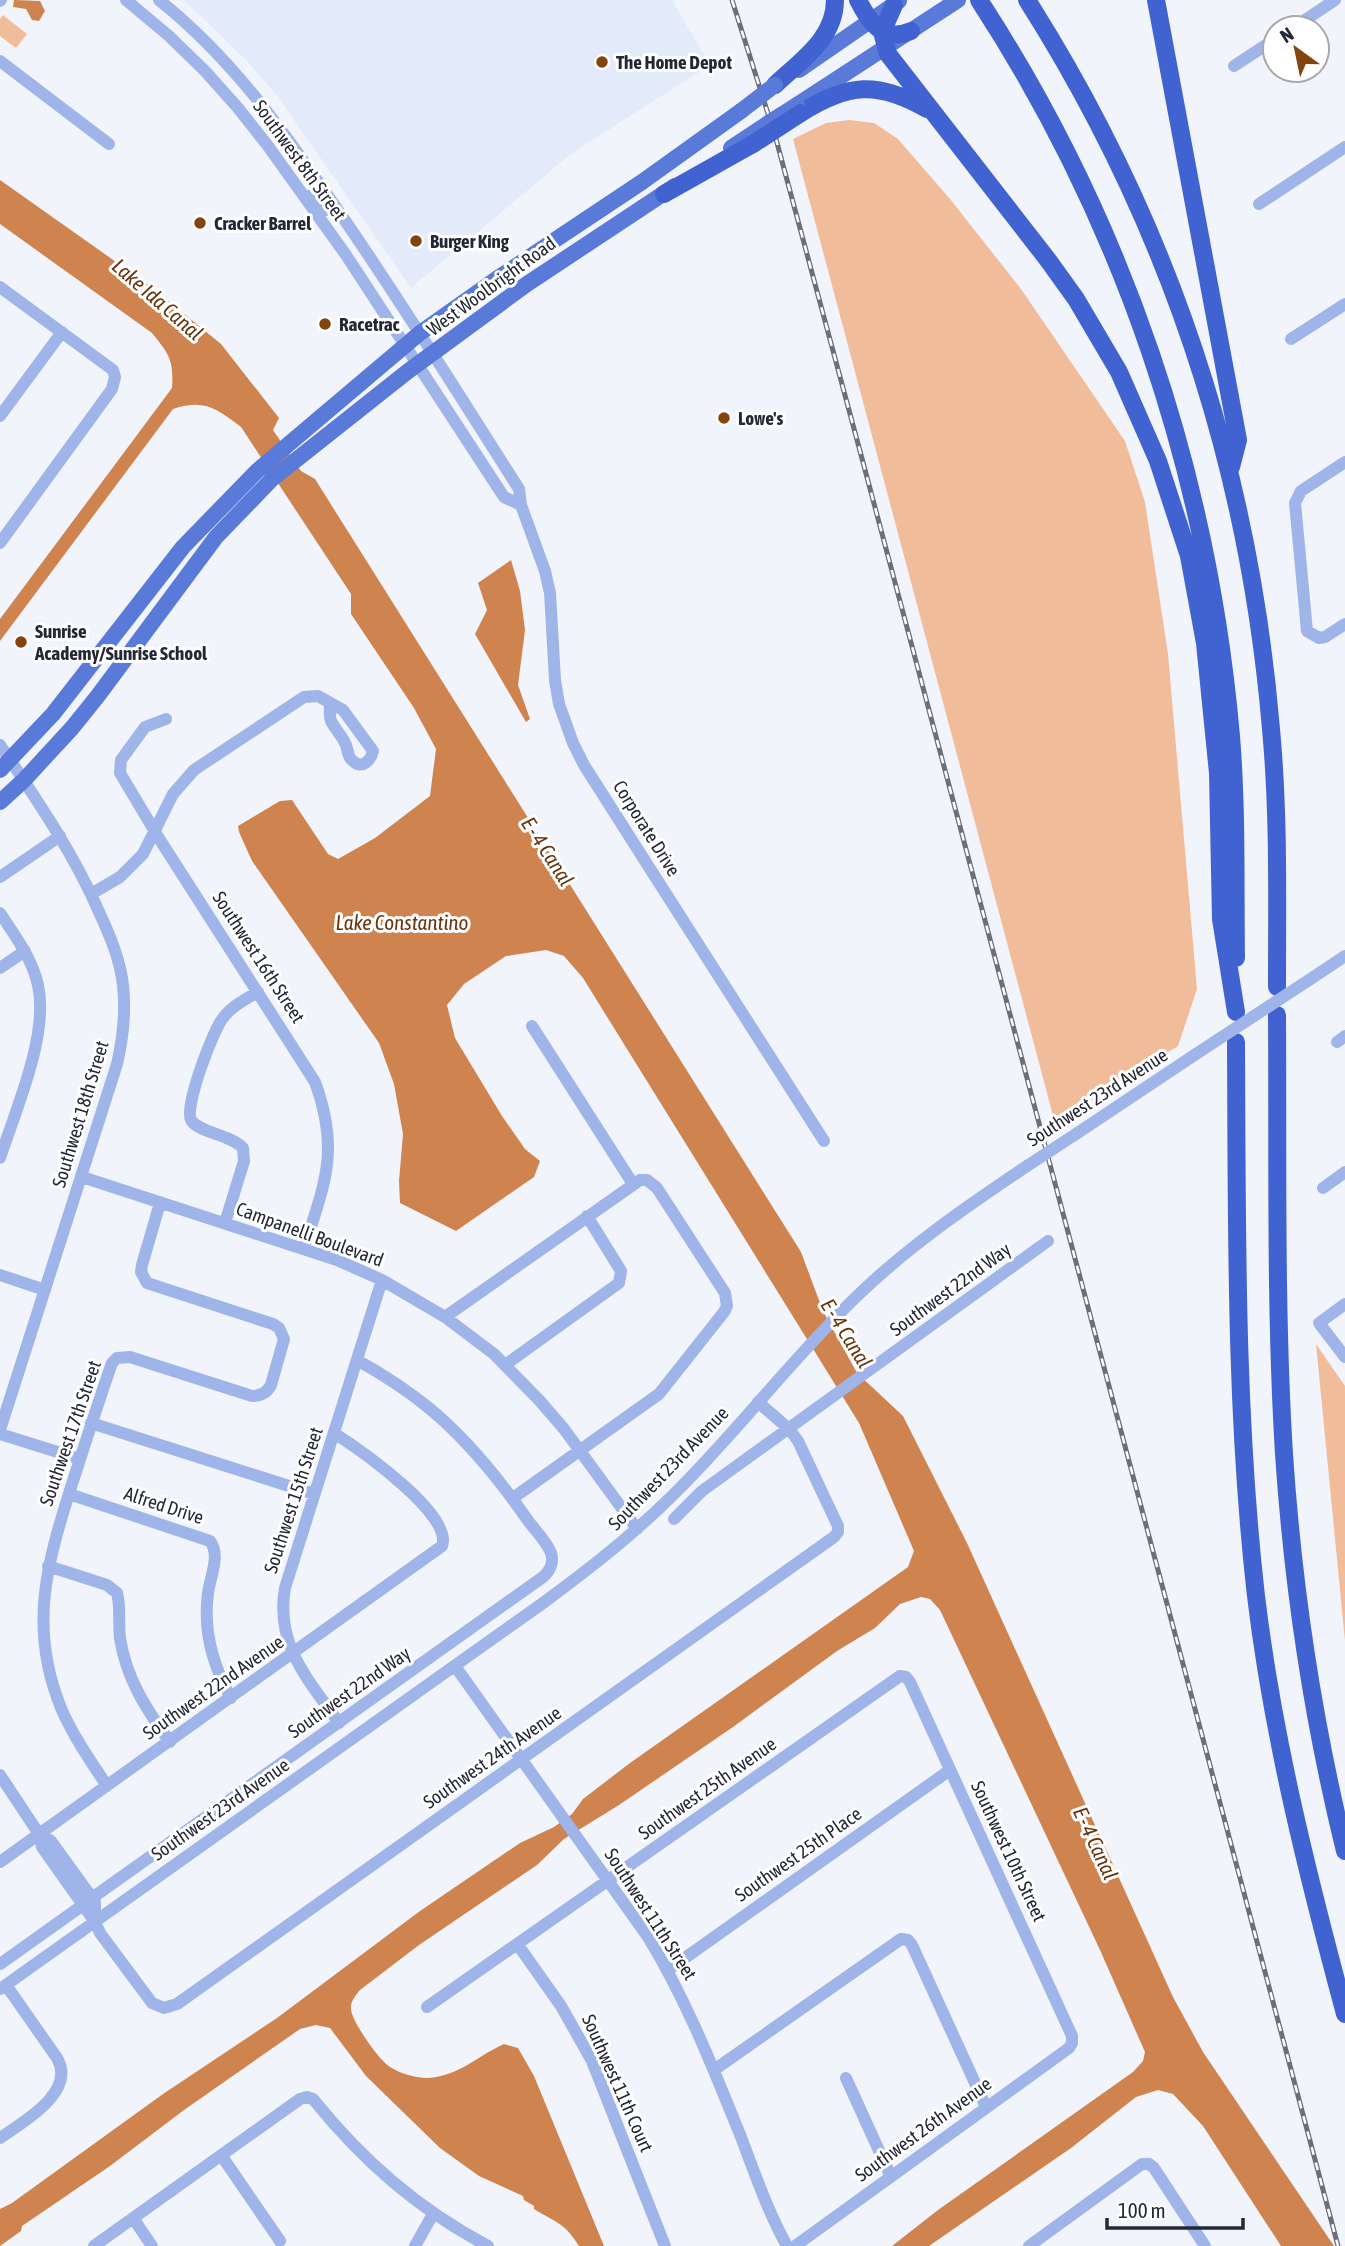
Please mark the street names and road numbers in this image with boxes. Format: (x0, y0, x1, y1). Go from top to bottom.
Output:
street label: Southwest 8th Street (249, 96, 351, 224)
street label: West Woolbright Road (422, 232, 560, 340)
street label: Corporate Drive (609, 776, 685, 880)
street label: Southwest 16th Street (208, 887, 310, 1027)
street label: Southwest 18th Street (47, 1038, 113, 1190)
street label: Southwest 23rd Avenue (1023, 1043, 1171, 1151)
street label: Campanelli Boulevard (233, 1197, 387, 1271)
street label: Southwest 22nd Way (885, 1238, 1015, 1340)
street label: Southwest 17th Street (35, 1357, 105, 1509)
street label: Southwest 23rd Avenue (603, 1402, 733, 1534)
street label: Southwest 15th Street (259, 1424, 327, 1576)
street label: Alfred Drive (122, 1482, 206, 1528)
street label: Southwest 22nd Avenue (138, 1630, 288, 1744)
street label: Southwest 22nd Way (284, 1642, 414, 1742)
street label: Southwest 24th Avenue (419, 1701, 565, 1813)
street label: Southwest 25th Avenue (634, 1732, 780, 1844)
street label: Southwest 23rd Avenue (147, 1753, 293, 1865)
street label: Southwest 10th Street (967, 1777, 1051, 1925)
street label: Southwest 25th Place (731, 1802, 865, 1906)
street label: Southwest 11th Street (600, 1844, 702, 1984)
street label: Southwest 11th Court (578, 2011, 658, 2155)
street label: Southwest 26th Avenue (851, 2072, 995, 2186)

